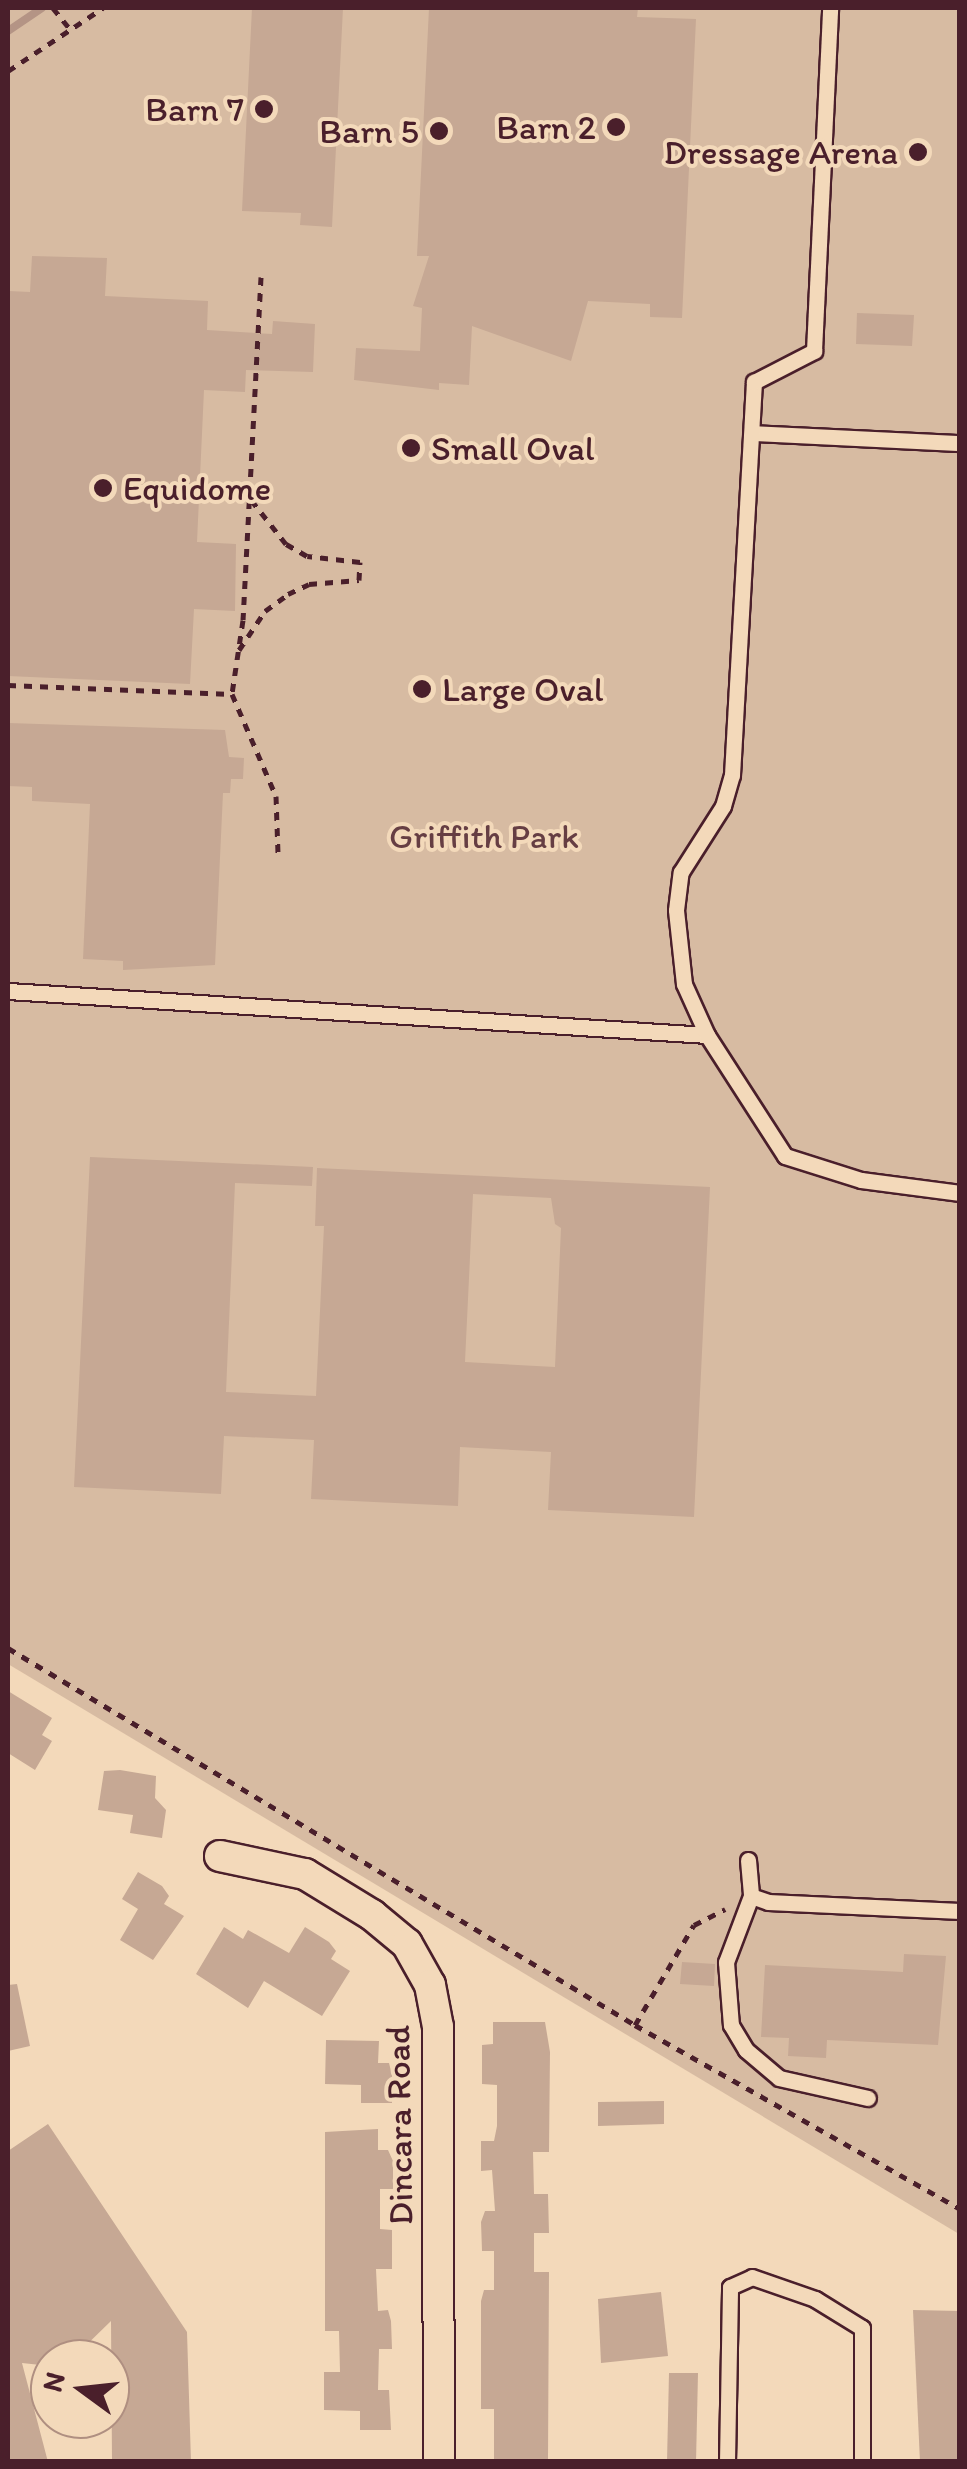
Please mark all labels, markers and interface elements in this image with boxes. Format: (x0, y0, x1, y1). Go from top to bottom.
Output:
place label: Barn 7 (145, 88, 244, 130)
marker: Barn 7 (253, 98, 275, 120)
place label: Barn 2 (496, 106, 596, 148)
place label: Barn 5 (319, 110, 419, 152)
marker: Barn 2 (605, 116, 627, 138)
marker: Barn 5 (428, 120, 450, 142)
place label: Dressage Arena (664, 131, 898, 173)
marker: Dressage Arena (907, 141, 929, 163)
place label: Small Oval (431, 427, 596, 469)
marker: Small Oval (400, 437, 422, 459)
place label: Equidome (123, 467, 271, 509)
marker: Equidome (92, 477, 114, 499)
place label: Large Oval (442, 668, 604, 710)
marker: Large Oval (411, 678, 433, 700)
park label: Griffith Park (389, 815, 579, 857)
street label: Dincara Road (376, 2024, 422, 2226)
north arrow (30, 2339, 130, 2439)
text: N (34, 2368, 72, 2395)

